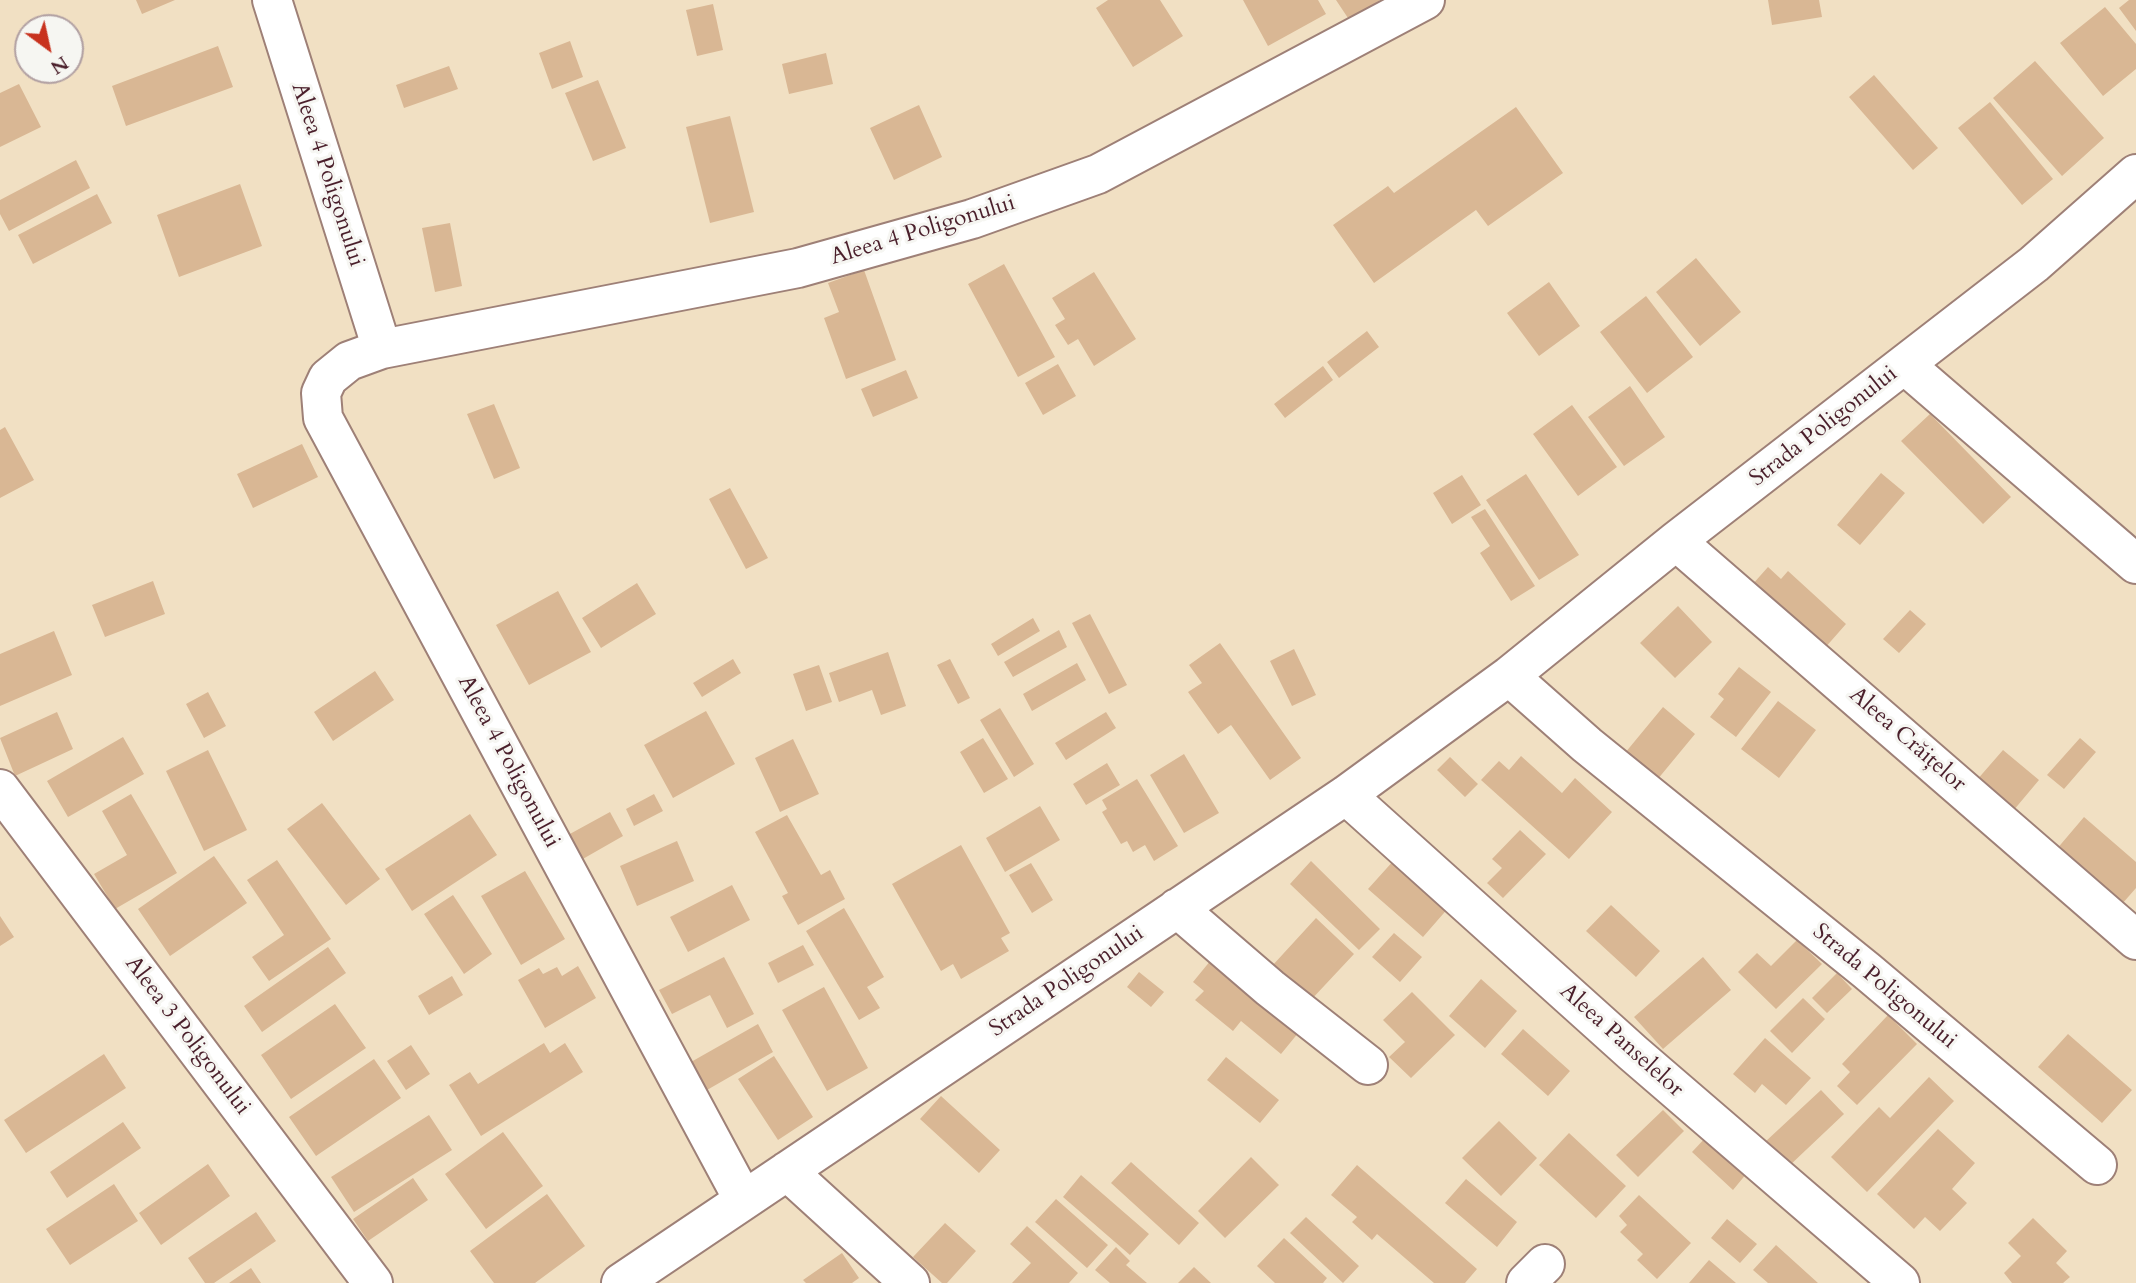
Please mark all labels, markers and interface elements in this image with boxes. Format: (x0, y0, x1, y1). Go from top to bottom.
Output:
north arrow (14, 14, 84, 84)
text: N (45, 50, 73, 80)
street label: Aleea 4 Poligonului (284, 80, 370, 270)
street label: Aleea 4 Poligonului (827, 190, 1019, 272)
street label: Strada Poligonului (1745, 361, 1903, 493)
street label: Aleea 4 Poligonului (451, 671, 565, 853)
street label: Aleea Crăițelor (1843, 682, 1971, 798)
street label: Strada Poligonului (1806, 919, 1962, 1055)
street label: Strada Poligonului (985, 920, 1149, 1044)
street label: Aleea 3 Poligonului (118, 951, 256, 1121)
street label: Aleea Panselelor (1553, 978, 1689, 1104)

